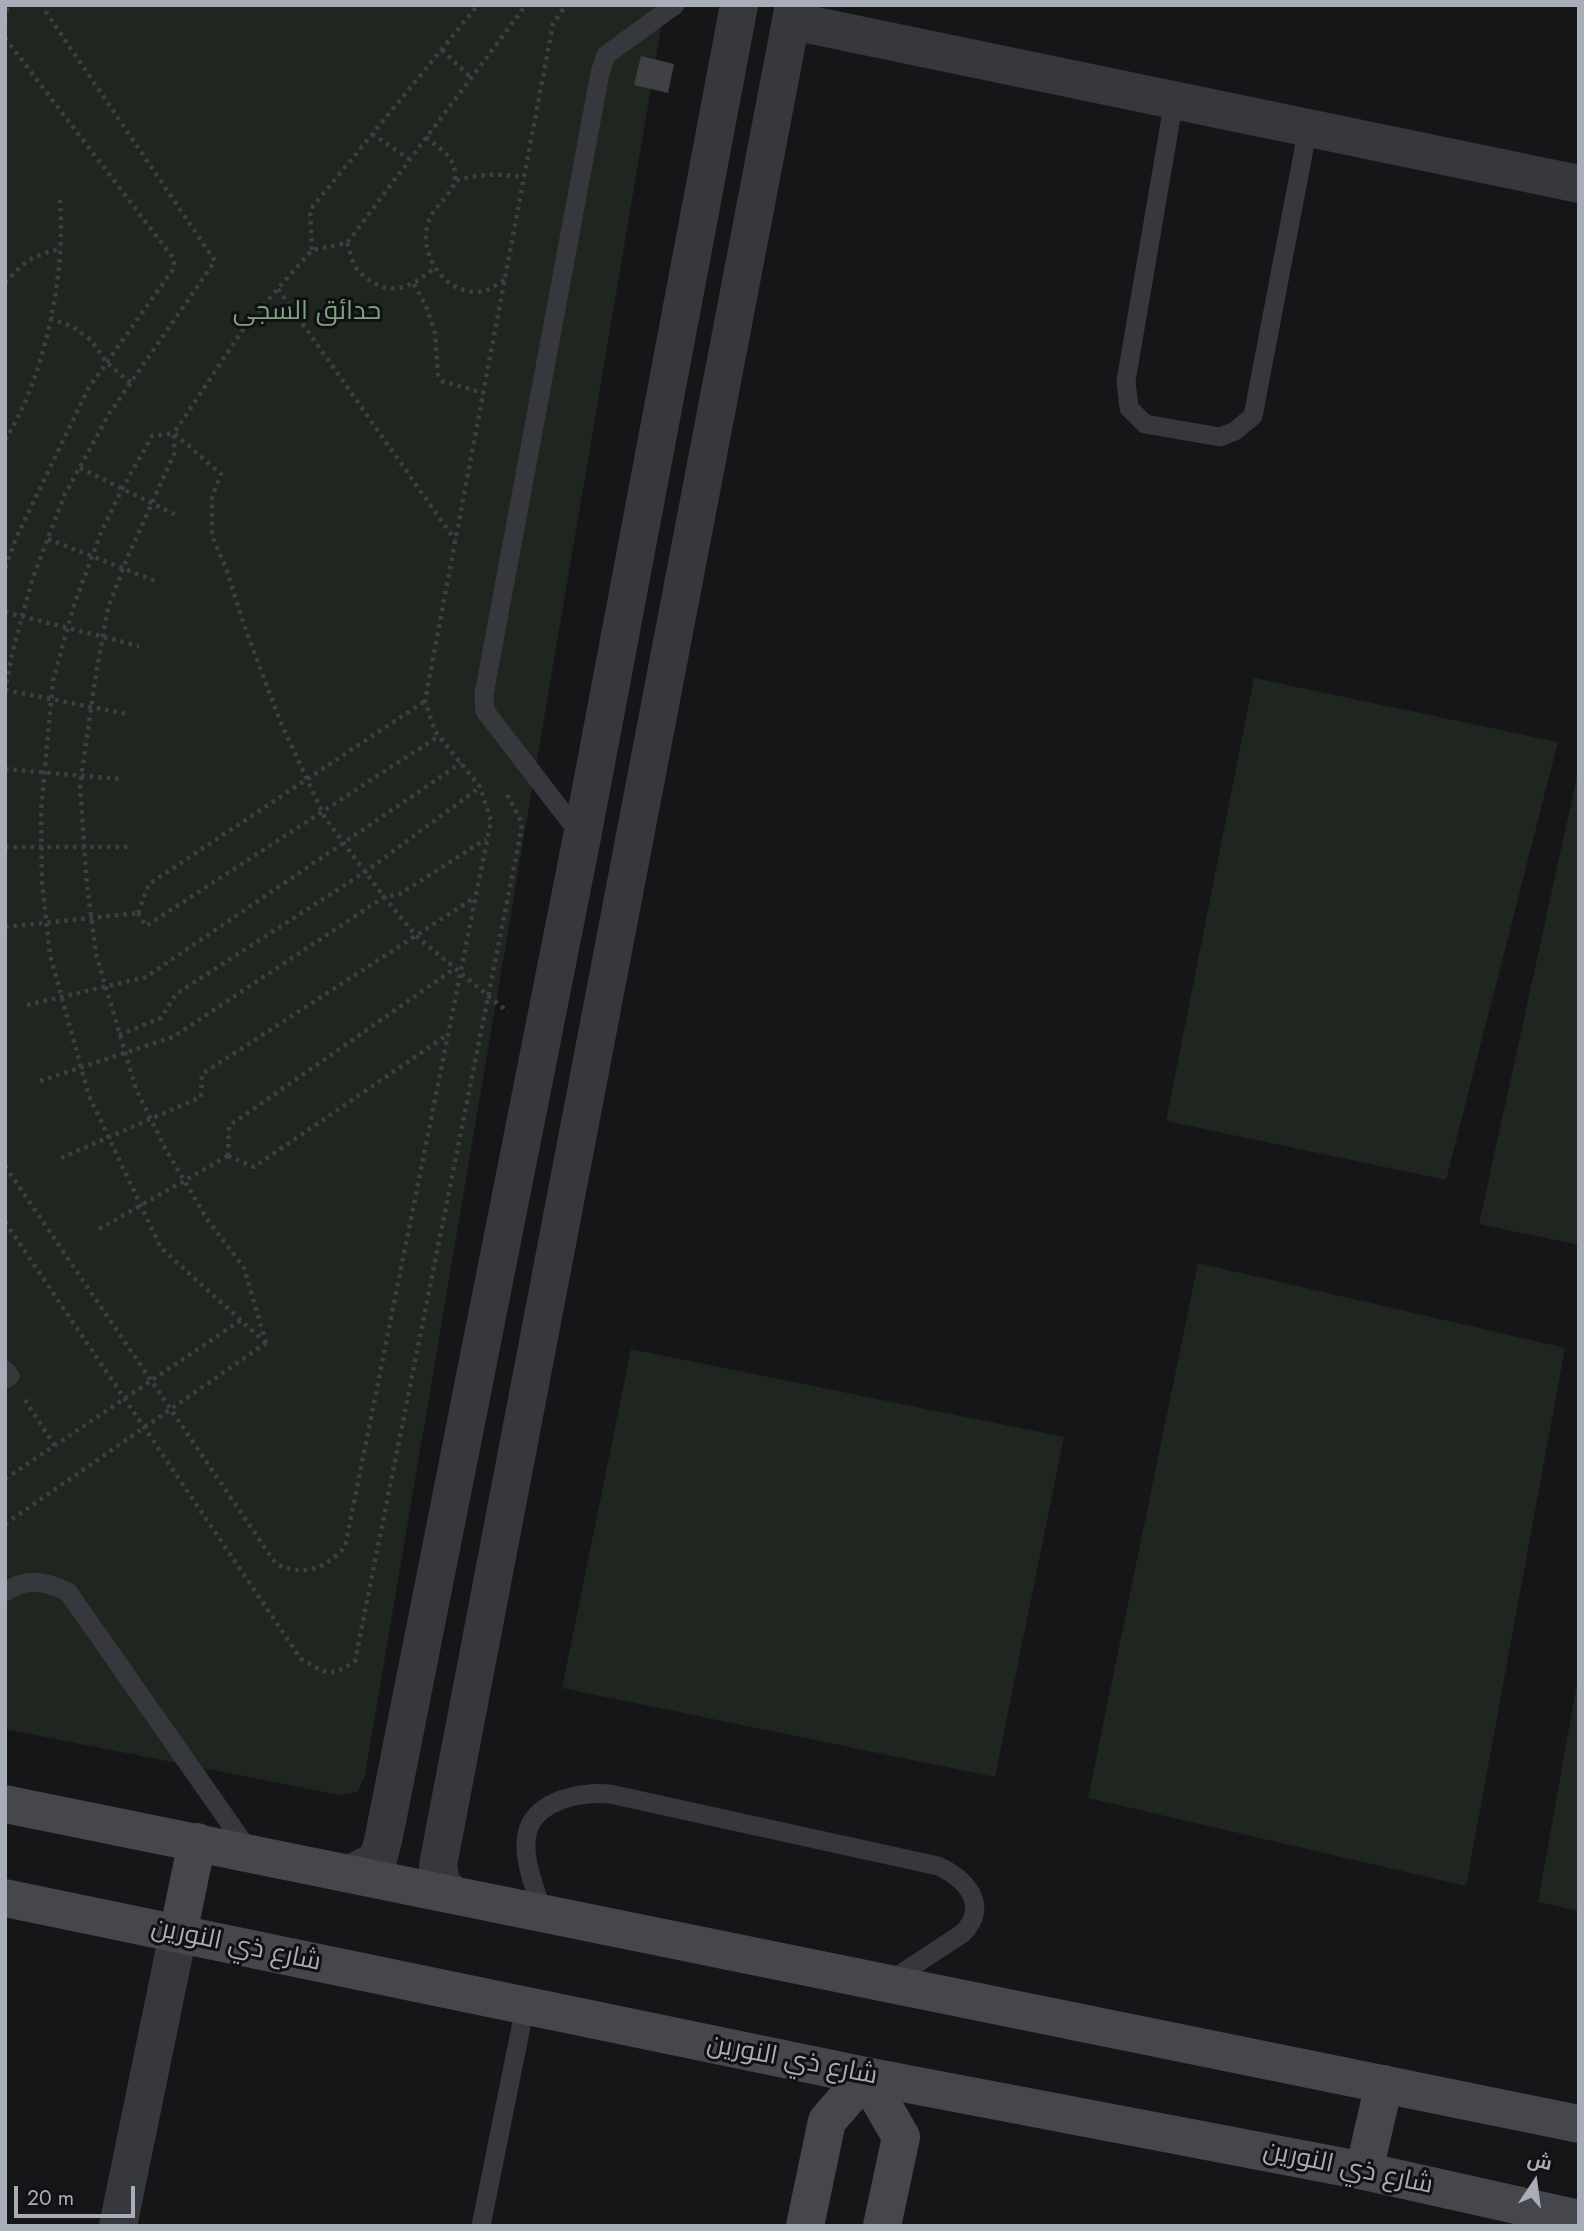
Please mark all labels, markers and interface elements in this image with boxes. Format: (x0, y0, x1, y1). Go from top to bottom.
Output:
park label: حدائق السجى (233, 297, 381, 329)
street label: شارع ذي النورين (148, 1913, 324, 1979)
street label: شارع ذي النورين (704, 2029, 880, 2093)
street label: شارع ذي النورين (1260, 2136, 1436, 2202)
text: ش (1525, 2145, 1555, 2177)
north arrow (1500, 2147, 1570, 2217)
scale bar (18, 2172, 138, 2216)
text: 20 m (27, 2183, 74, 2213)

